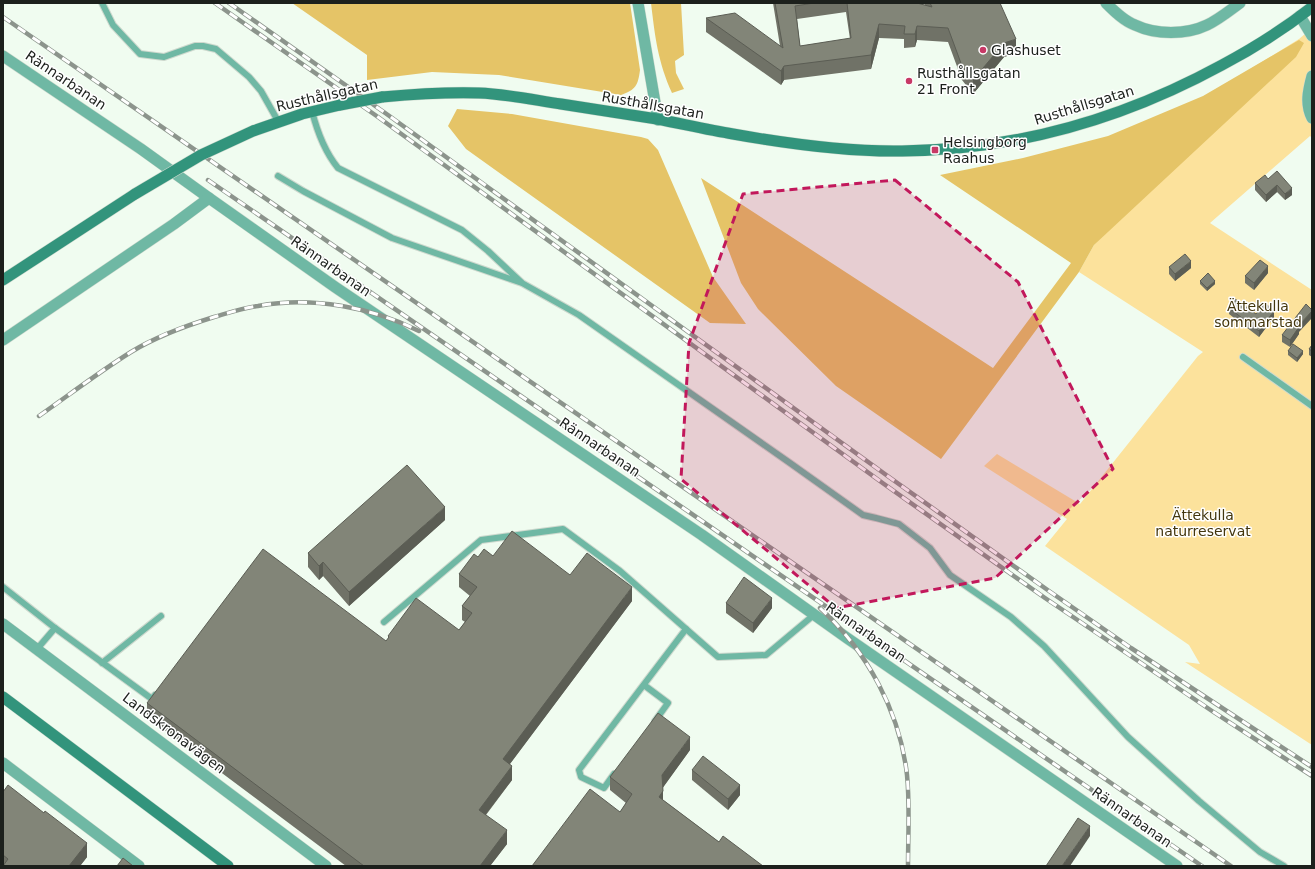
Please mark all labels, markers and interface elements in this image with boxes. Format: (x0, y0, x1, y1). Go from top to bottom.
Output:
place label: Glashuset (991, 42, 1061, 58)
marker: Glashuset (978, 45, 988, 55)
street label: Rännarbanan (23, 47, 109, 113)
place label: Rusthållsgatan 21 Front (917, 65, 1021, 97)
street label: Rusthållsgatan (275, 76, 379, 114)
marker: Rusthållsgatan 21 Front (904, 76, 914, 86)
street label: Rusthållsgatan (1032, 82, 1136, 128)
street label: Rusthållsgatan (601, 88, 705, 122)
place label: Helsingborg Raahus (943, 134, 1027, 166)
marker: Helsingborg Raahus (930, 145, 940, 155)
street label: Rännarbanan (288, 233, 374, 299)
park label: Ättekulla sommarstad (1214, 297, 1302, 330)
street label: Rännarbanan (557, 414, 643, 480)
park label: Ättekulla naturreservat (1155, 506, 1251, 539)
street label: Rännarbanan (823, 599, 909, 665)
street label: Landskronavägen (120, 689, 228, 777)
street label: Rännarbanan (1089, 784, 1175, 850)

